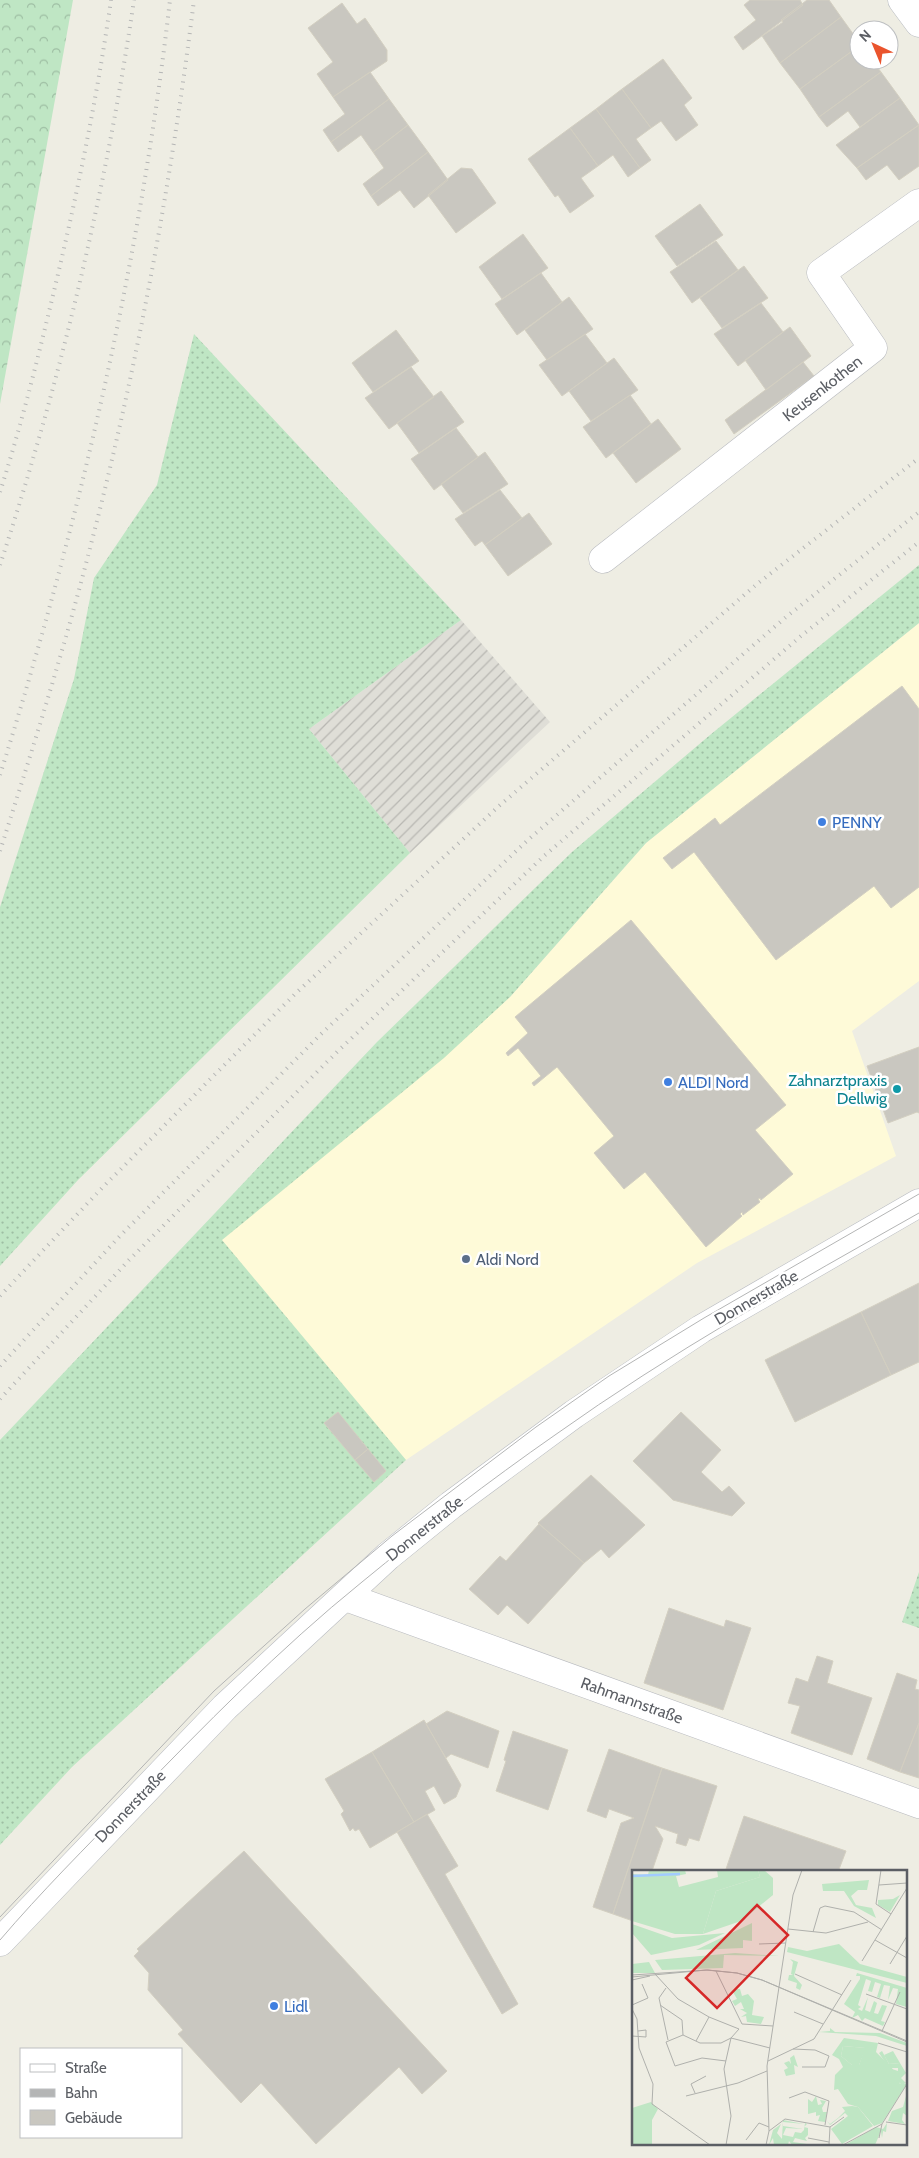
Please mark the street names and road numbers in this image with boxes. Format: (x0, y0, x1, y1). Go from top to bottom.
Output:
street label: Keusenkothen (779, 351, 866, 425)
street label: Donnerstraße (711, 1266, 801, 1329)
street label: Donnerstraße (382, 1492, 467, 1565)
street label: Rahmannstraße (578, 1673, 686, 1728)
street label: Donnerstraße (91, 1766, 170, 1847)

